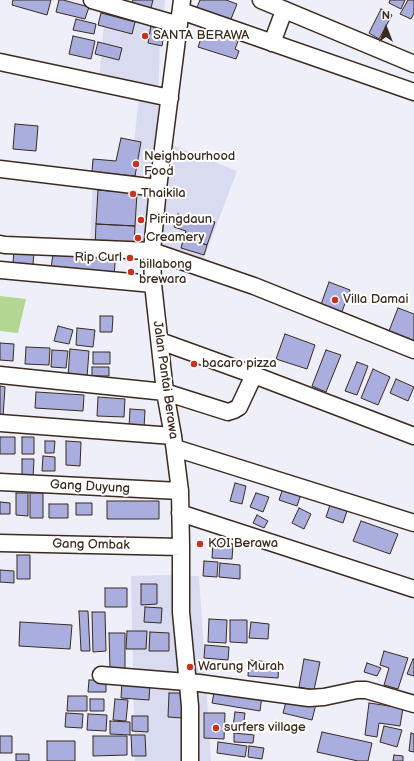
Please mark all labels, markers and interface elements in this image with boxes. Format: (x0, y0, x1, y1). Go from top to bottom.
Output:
north arrow (366, 8, 406, 48)
text: N (382, 9, 390, 22)
place label: SANTA BERAWA (153, 28, 249, 44)
marker: SANTA BERAWA (140, 31, 150, 41)
place label: Neighbourhood Food (144, 149, 235, 180)
marker: Neighbourhood Food (131, 159, 141, 169)
place label: Thaikila (141, 186, 186, 202)
marker: Thaikila (128, 189, 138, 199)
place label: Piringdaun (149, 212, 212, 228)
marker: Piringdaun (136, 215, 146, 225)
place label: Creamery (146, 230, 204, 246)
marker: Creamery (133, 233, 143, 243)
place label: Rip Curl (75, 250, 122, 266)
marker: Rip Curl (125, 253, 135, 263)
place label: billabong brewara (139, 257, 192, 288)
marker: billabong brewara (126, 267, 136, 277)
place label: Villa Damai (343, 292, 408, 308)
marker: Villa Damai (330, 295, 340, 305)
street label: Jalan Pantai Berawa (149, 320, 181, 440)
place label: bacaro pizza (202, 356, 276, 372)
marker: bacaro pizza (189, 359, 199, 369)
street label: Gang Duyung (50, 477, 130, 497)
place label: KOI Berawa (208, 536, 278, 552)
street label: Gang Ombak (52, 537, 130, 553)
marker: KOI Berawa (195, 539, 205, 549)
place label: Warung Murah (198, 659, 284, 675)
marker: Warung Murah (185, 662, 195, 672)
place label: surfers village (224, 720, 306, 736)
marker: surfers village (211, 723, 221, 733)

